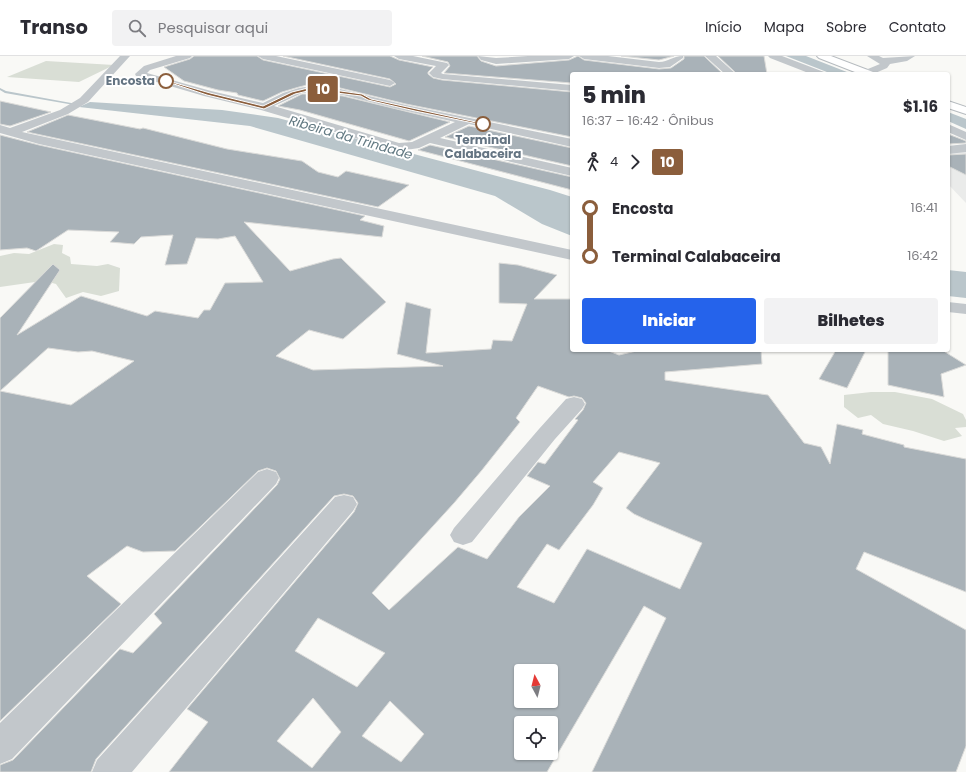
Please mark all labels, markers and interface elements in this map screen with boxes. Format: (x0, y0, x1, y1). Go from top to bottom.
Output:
search box (112, 10, 392, 46)
text: Transo (20, 14, 88, 41)
icon: search (126, 17, 148, 39)
text: Pesquisar aqui (158, 17, 268, 38)
text: Início (705, 17, 742, 37)
text: Mapa (764, 17, 804, 37)
text: Sobre (826, 17, 867, 37)
text: Contato (889, 17, 946, 37)
place label: Encosta (106, 72, 155, 89)
marker: Encosta (158, 73, 174, 89)
line badge: 10 (305, 76, 341, 102)
text: 10 (316, 79, 330, 99)
text: 5 min (582, 80, 646, 111)
text: $1.16 (903, 96, 938, 117)
water label: Ribeira da Trindade (287, 111, 415, 164)
text: 16:37 – 16:42 · Ônibus (582, 111, 714, 130)
marker: Terminal Calabaceira (475, 116, 491, 132)
place label: Terminal Calabaceira (445, 131, 521, 162)
icon: walk (582, 151, 604, 173)
icon: forward (624, 151, 646, 173)
text: 4 (610, 152, 618, 171)
text: 10 (660, 152, 675, 172)
text: Encosta (612, 198, 674, 219)
text: 16:41 (910, 198, 938, 217)
text: Terminal Calabaceira (612, 246, 781, 267)
text: 16:42 (907, 246, 938, 265)
button: Iniciar (582, 298, 756, 344)
button: Bilhetes (764, 298, 938, 344)
north arrow (514, 664, 558, 708)
map controls (514, 664, 558, 760)
button: locate (514, 716, 558, 760)

